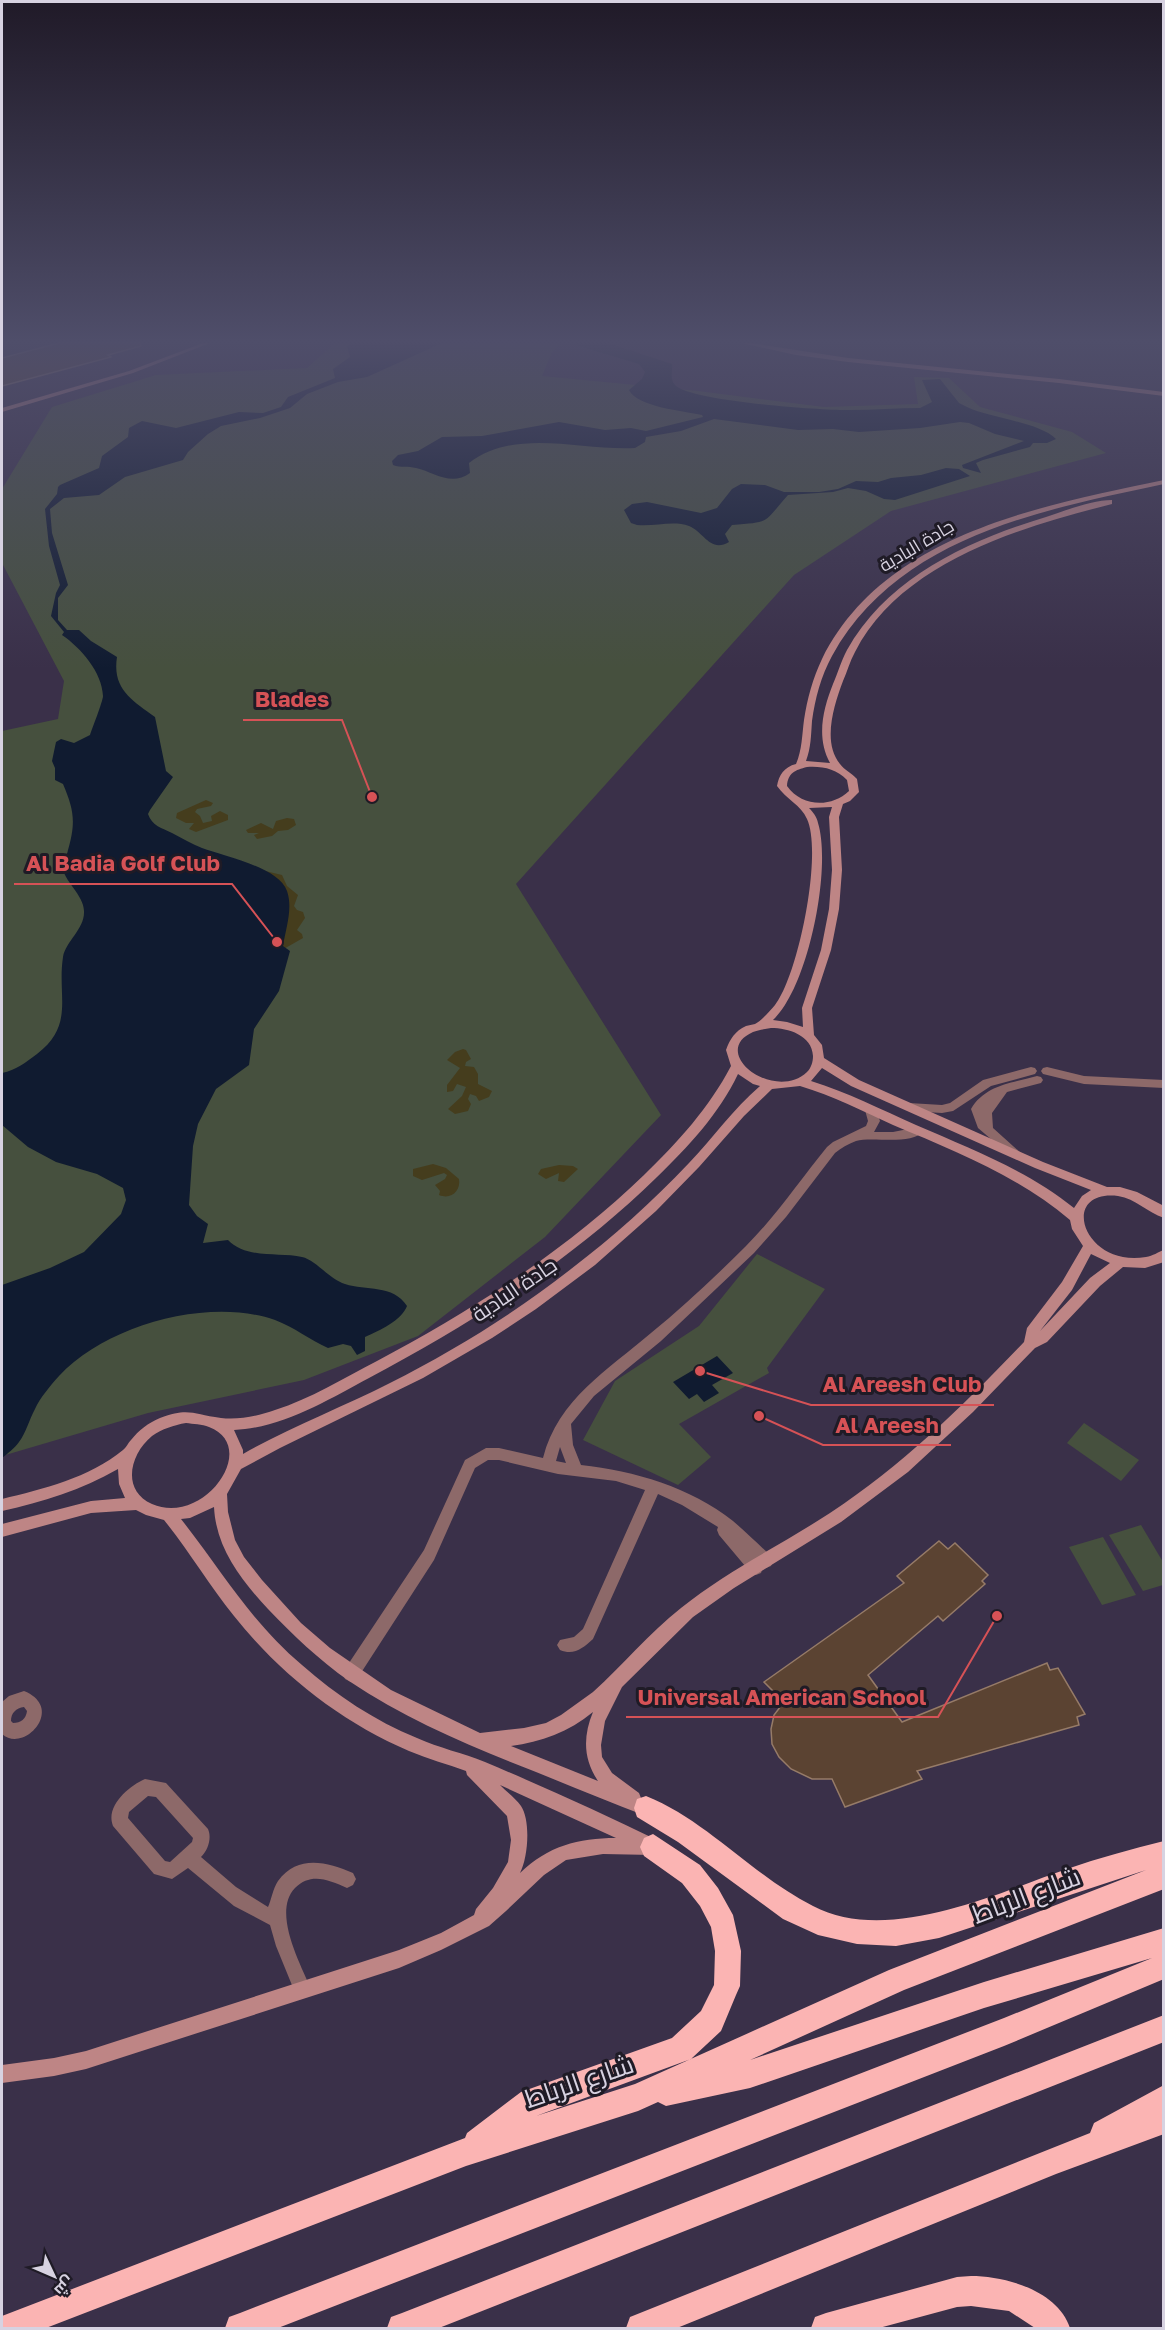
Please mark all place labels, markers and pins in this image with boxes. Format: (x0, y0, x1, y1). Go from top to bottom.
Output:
callout: Blades (243, 680, 342, 720)
callout: Al Badia Golf Club (14, 844, 232, 884)
callout: Al Areesh Club (811, 1365, 994, 1405)
callout: Al Areesh (823, 1405, 951, 1445)
callout: Universal American School (626, 1677, 938, 1717)

